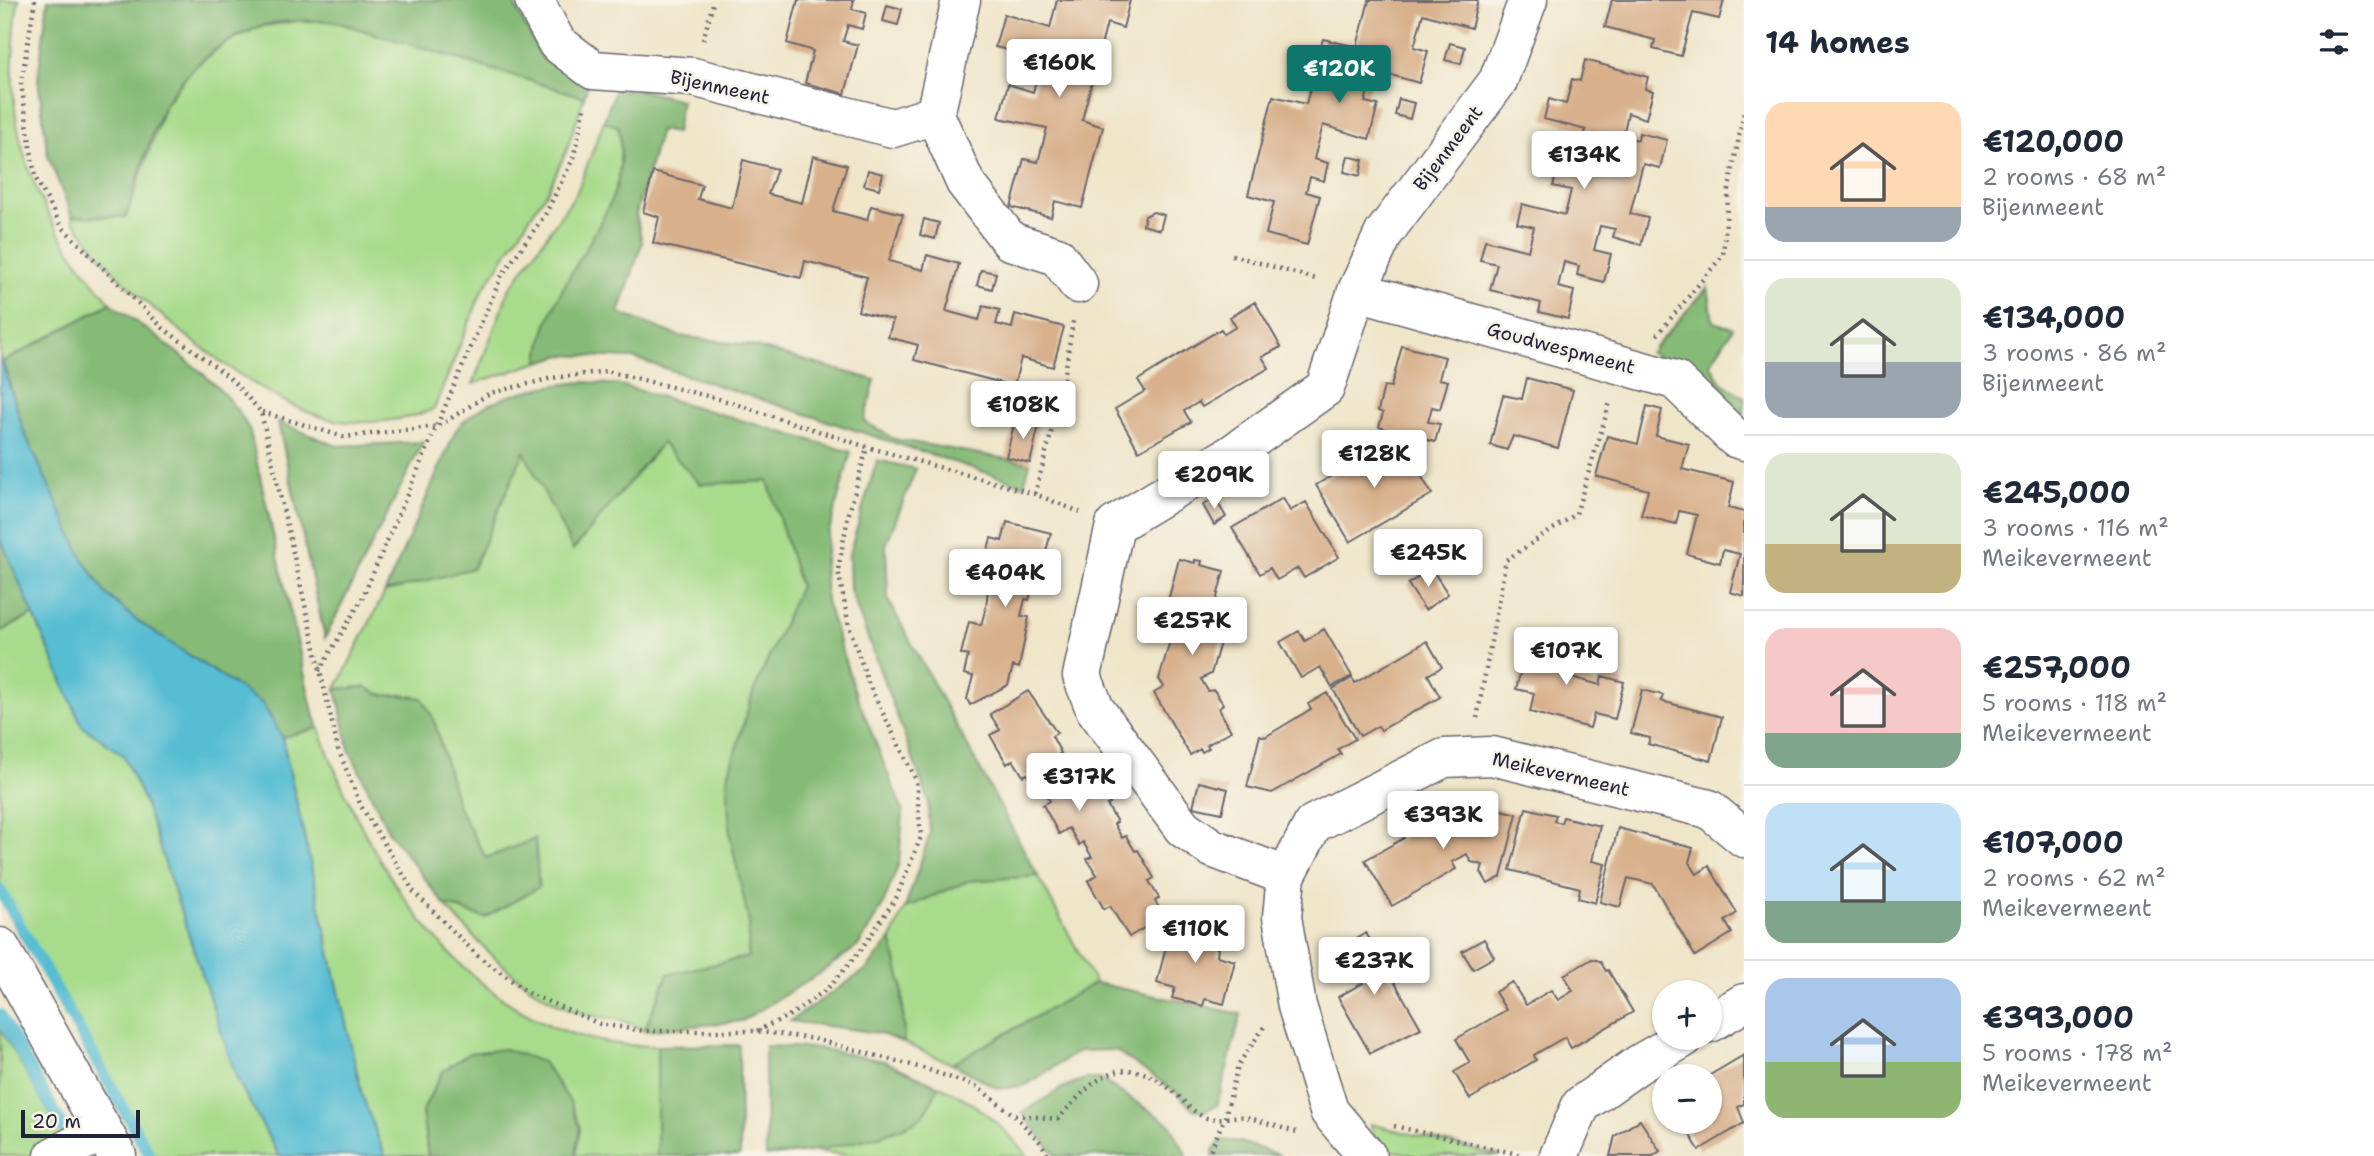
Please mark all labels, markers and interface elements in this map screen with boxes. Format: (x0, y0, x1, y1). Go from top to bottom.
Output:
text: 14 homes (1765, 22, 1910, 63)
icon: filters (2315, 23, 2353, 61)
pin: €160K (1010, 40, 1108, 99)
pin: €120K (1290, 46, 1388, 105)
text: €160K (1023, 47, 1095, 77)
text: €120K (1303, 53, 1375, 83)
street label: Bijenmeent (668, 64, 772, 110)
street label: Bijenmeent (1408, 100, 1488, 196)
text: €120,000 (1982, 121, 2124, 162)
icon: home (1821, 130, 1905, 214)
pin: €134K (1535, 132, 1633, 191)
text: €134K (1548, 139, 1620, 169)
text: 2 rooms · 68 m² (1982, 162, 2166, 192)
text: Bijenmeent (1982, 192, 2104, 222)
text: €134,000 (1982, 297, 2125, 338)
icon: home (1821, 306, 1905, 390)
street label: Goudwespmeent (1484, 316, 1638, 380)
text: 3 rooms · 86 m² (1982, 338, 2167, 368)
text: Bijenmeent (1982, 368, 2104, 398)
pin: €108K (974, 382, 1072, 441)
text: €108K (987, 389, 1059, 419)
pin: €128K (1325, 430, 1423, 490)
text: €128K (1338, 438, 1410, 468)
pin: €209K (1165, 452, 1263, 511)
text: €209K (1174, 459, 1254, 489)
text: €245,000 (1982, 472, 2131, 513)
icon: home (1821, 481, 1905, 565)
text: 3 rooms · 116 m² (1982, 513, 2169, 543)
pin: €245K (1379, 530, 1477, 589)
text: €245K (1390, 537, 1466, 567)
text: Meikevermeent (1982, 543, 2152, 573)
pin: €404K (956, 550, 1054, 609)
text: €404K (965, 557, 1045, 587)
pin: €257K (1143, 598, 1241, 657)
text: €257K (1153, 605, 1231, 635)
pin: €107K (1517, 628, 1615, 687)
text: €107K (1530, 635, 1602, 665)
text: €257,000 (1982, 647, 2131, 688)
icon: home (1821, 656, 1905, 740)
text: 5 rooms · 118 m² (1982, 688, 2167, 718)
text: Meikevermeent (1982, 718, 2152, 748)
street label: Meikevermeent (1490, 746, 1632, 802)
pin: €317K (1030, 754, 1128, 813)
text: €317K (1042, 761, 1116, 791)
pin: €393K (1394, 792, 1492, 851)
text: €393K (1403, 799, 1483, 829)
text: €107,000 (1982, 822, 2124, 863)
icon: home (1821, 831, 1905, 915)
text: 2 rooms · 62 m² (1982, 863, 2166, 893)
text: Meikevermeent (1982, 893, 2152, 923)
pin: €110K (1146, 906, 1244, 965)
text: €110K (1162, 913, 1228, 943)
pin: €237K (1325, 937, 1423, 997)
text: €237K (1335, 945, 1413, 975)
map controls (1652, 980, 1722, 1134)
button: + (1652, 980, 1722, 1050)
text: €393,000 (1982, 997, 2134, 1038)
icon: home (1821, 1006, 1905, 1090)
text: 5 rooms · 178 m² (1982, 1038, 2173, 1068)
button: − (1652, 1064, 1722, 1134)
text: Meikevermeent (1982, 1068, 2152, 1098)
scale bar (21, 1107, 140, 1139)
text: 20 m (32, 1109, 81, 1134)

